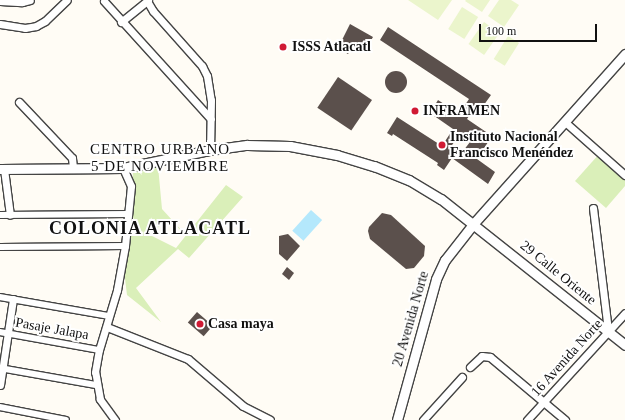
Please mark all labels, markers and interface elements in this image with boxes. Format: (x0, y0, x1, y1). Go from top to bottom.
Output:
scale bar (481, 16, 599, 42)
text: 100 m (486, 24, 516, 38)
place label: ISSS Atlacatl (292, 39, 372, 55)
marker: ISSS Atlacatl (277, 41, 289, 53)
place label: INFRAMEN (423, 103, 500, 119)
marker: INFRAMEN (410, 106, 420, 116)
place label: Instituto Nacional Francisco Menéndez (450, 129, 573, 162)
district label: CENTRO URBANO 5 DE NOVIEMBRE (90, 140, 230, 175)
marker: Instituto Nacional Francisco Menéndez (437, 140, 447, 150)
district label: COLONIA ATLACATL (48, 217, 252, 239)
street label: 29 Calle Oriente (517, 237, 599, 309)
street label: 20 Avenida Norte (389, 269, 433, 369)
street label: Pasaje Jalapa (14, 314, 90, 344)
street label: 16 Avenida Norte (528, 315, 606, 401)
place label: Casa maya (208, 316, 274, 332)
marker: Casa maya (195, 319, 205, 329)

